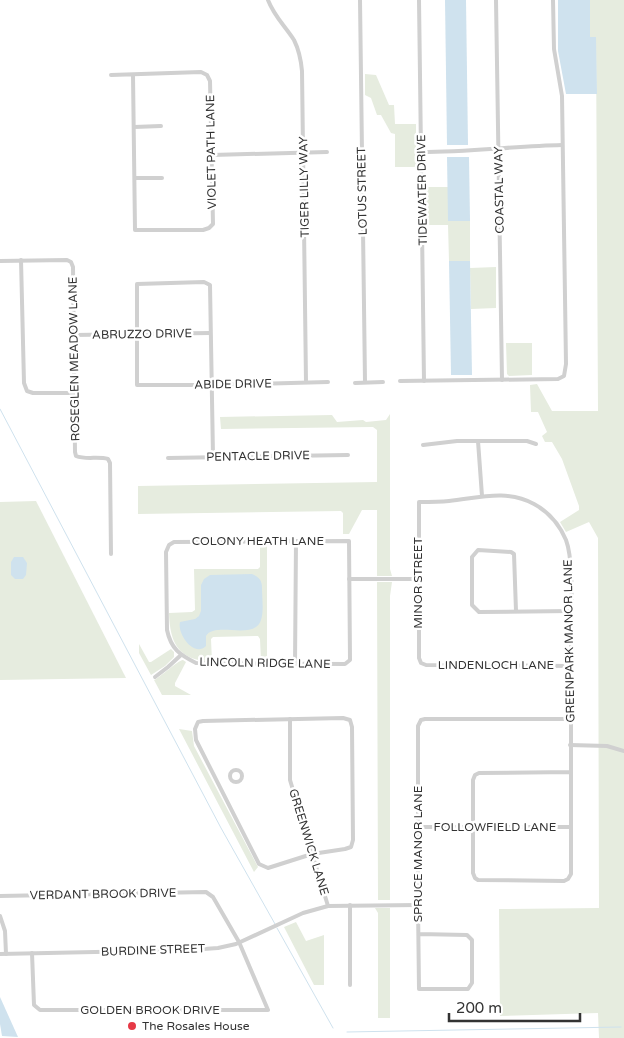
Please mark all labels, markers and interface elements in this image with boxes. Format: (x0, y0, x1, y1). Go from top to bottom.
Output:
street label: VIOLET PATH LANE (203, 94, 219, 209)
street label: TIDEWATER DRIVE (414, 134, 430, 246)
street label: TIGER LILLY WAY (296, 136, 312, 238)
street label: LOTUS STREET (354, 146, 370, 235)
street label: COASTAL WAY (491, 146, 507, 234)
street label: ROSEGLEN MEADOW LANE (66, 276, 82, 442)
street label: ABRUZZO DRIVE (92, 326, 192, 342)
street label: ABIDE DRIVE (194, 376, 272, 392)
street label: PENTACLE DRIVE (206, 448, 310, 464)
street label: COLONY HEATH LANE (192, 534, 324, 548)
street label: MINOR STREET (411, 537, 425, 629)
street label: GREENPARK MANOR LANE (561, 559, 577, 723)
street label: LINCOLN RIDGE LANE (199, 655, 331, 671)
street label: LINDENLOCH LANE (438, 658, 555, 672)
street label: SPRUCE MANOR LANE (411, 785, 425, 922)
street label: GREENWICK LANE (286, 787, 332, 897)
street label: FOLLOWFIELD LANE (434, 820, 557, 834)
street label: VERDANT BROOK DRIVE (29, 886, 177, 902)
street label: BURDINE STREET (101, 941, 206, 959)
scale bar (449, 990, 580, 1022)
text: 200 m (456, 999, 502, 1017)
street label: GOLDEN BROOK DRIVE (80, 1003, 220, 1017)
place label: The Rosales House (142, 1019, 250, 1033)
marker: The Rosales House (126, 1020, 138, 1032)

